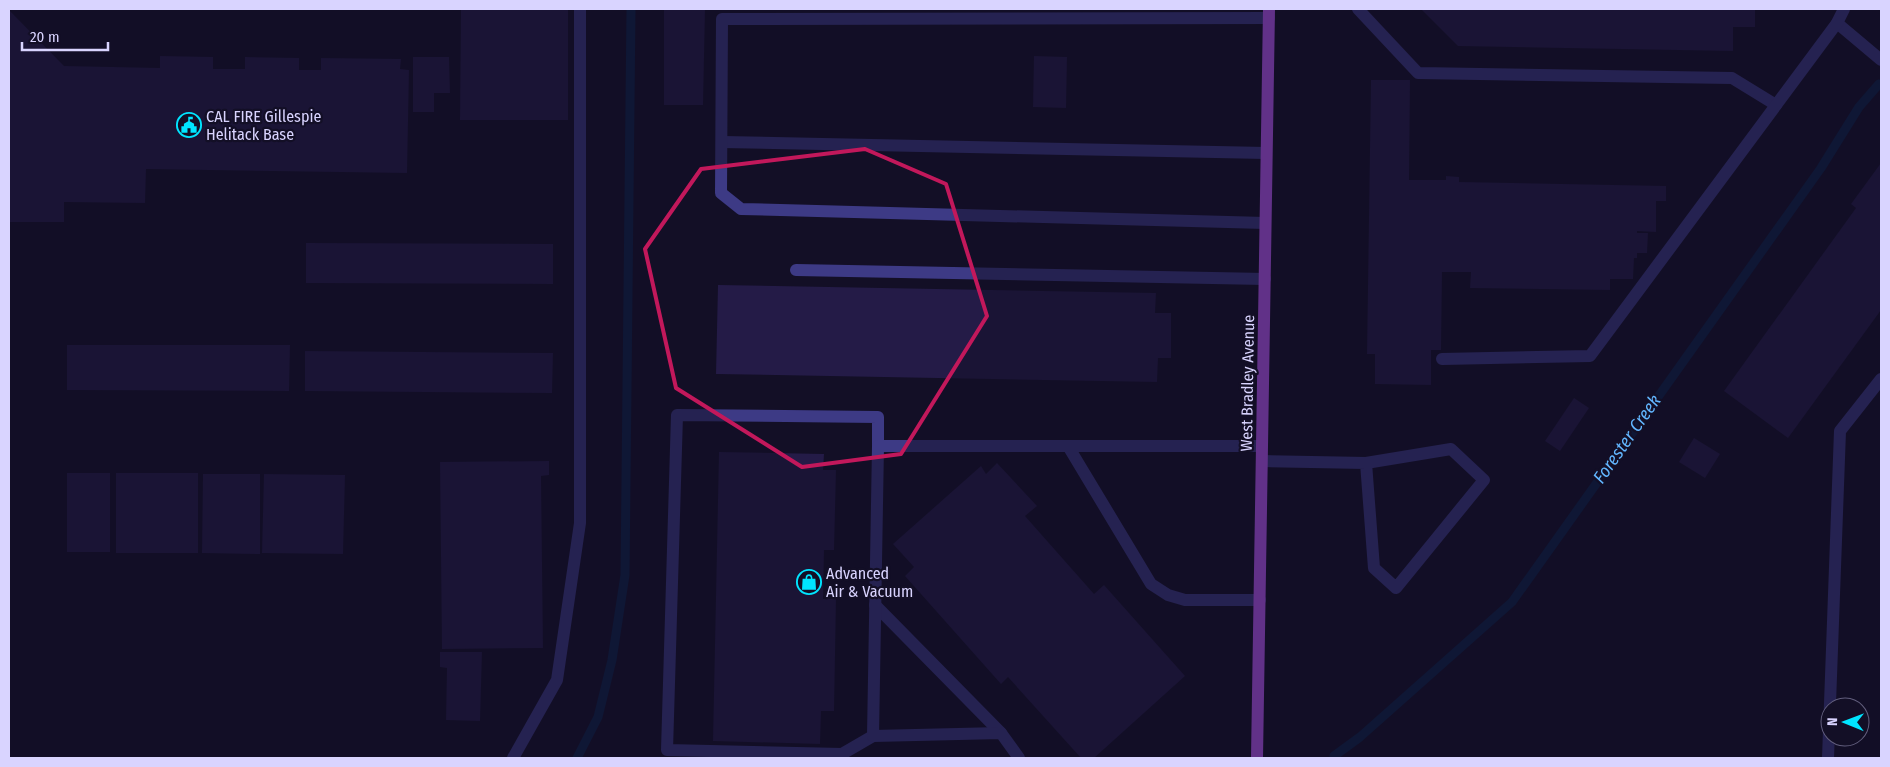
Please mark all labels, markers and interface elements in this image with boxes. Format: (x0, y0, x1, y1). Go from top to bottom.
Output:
scale bar (22, 20, 109, 52)
text: 20 m (30, 28, 60, 46)
place label: CAL FIRE Gillespie Helitack Base (206, 107, 321, 144)
public building icon: CAL FIRE Gillespie Helitack Base (176, 112, 202, 138)
street label: West Bradley Avenue (1237, 314, 1258, 452)
water label: Forester Creek (1588, 390, 1666, 488)
place label: Advanced Air & Vacuum (826, 564, 913, 601)
shop icon: Advanced Air & Vacuum (796, 569, 822, 595)
north arrow (1820, 697, 1870, 747)
text: N (1824, 717, 1841, 726)

